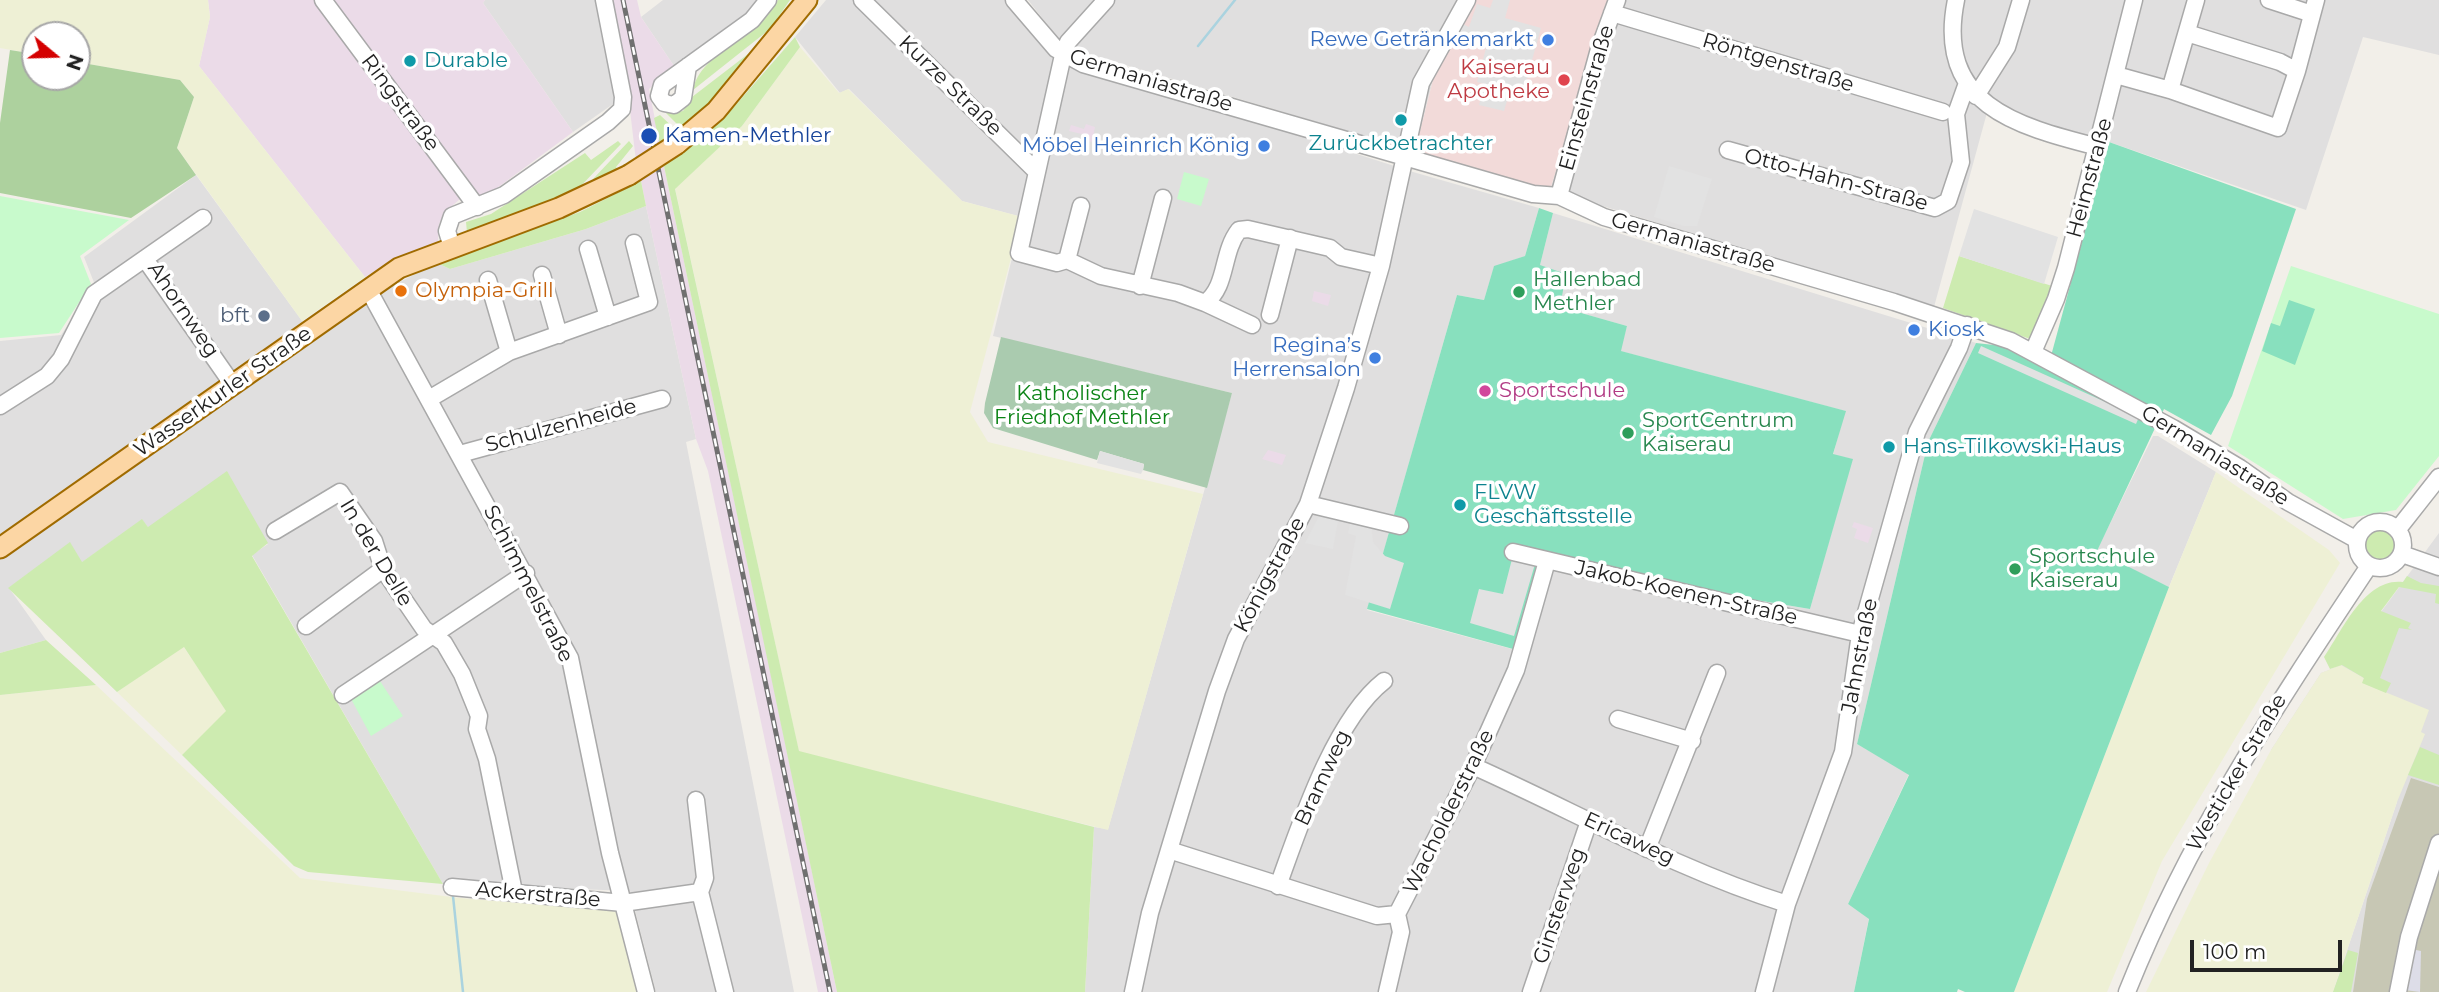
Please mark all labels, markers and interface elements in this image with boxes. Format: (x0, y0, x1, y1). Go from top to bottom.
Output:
north arrow (21, 21, 91, 91)
street label: Einsteinstraße (1554, 22, 1620, 174)
place label: Rewe Getränkemarkt (1310, 27, 1534, 53)
street label: Röntgenstraße (1699, 28, 1857, 98)
street label: Kurze Straße (893, 30, 1007, 142)
marker: Rewe Getränkemarkt (1540, 32, 1556, 48)
street label: Germaniastraße (1066, 44, 1236, 118)
place label: Durable (424, 48, 508, 74)
street label: Ringstraße (355, 50, 445, 156)
text: N (61, 51, 88, 73)
marker: Durable (402, 53, 418, 69)
place label: Kaiserau Apotheke (1447, 55, 1550, 105)
marker: Kaiserau Apotheke (1556, 72, 1572, 88)
marker: Zurückbetrachter (1393, 112, 1409, 128)
street label: Heimstraße (2062, 115, 2118, 241)
place label: Kamen-Methler (665, 123, 831, 149)
marker: Kamen-Methler (639, 126, 659, 146)
place label: Zurückbetrachter (1309, 131, 1493, 157)
place label: Möbel Heinrich König (1022, 133, 1250, 159)
marker: Möbel Heinrich König (1256, 138, 1272, 154)
street label: Otto-Hahn-Straße (1741, 143, 1931, 217)
street label: Germaniastraße (1608, 208, 1778, 278)
street label: Ahornweg (142, 257, 224, 363)
place label: Hallenbad Methler (1533, 267, 1641, 317)
place label: Olympia-Grill (415, 278, 554, 304)
marker: Olympia-Grill (393, 283, 409, 299)
marker: Hallenbad Methler (1511, 284, 1527, 300)
place label: bft (220, 303, 250, 329)
marker: bft (256, 308, 272, 324)
place label: Kiosk (1928, 317, 1985, 343)
street label: Wasserkurler Straße (129, 321, 317, 463)
marker: Kiosk (1906, 322, 1922, 338)
place label: Regina’s Herrensalon (1232, 333, 1361, 383)
marker: Regina’s Herrensalon (1367, 350, 1383, 366)
place label: Sportschule (1499, 378, 1625, 404)
park label: Katholischer Friedhof Methler (994, 381, 1170, 431)
marker: Sportschule (1477, 383, 1493, 399)
street label: Schulzenheide (483, 394, 639, 458)
street label: Germaniastraße (2136, 400, 2294, 512)
place label: SportCentrum Kaiserau (1642, 408, 1794, 458)
marker: SportCentrum Kaiserau (1620, 425, 1636, 441)
place label: Hans-Tilkowski-Haus (1903, 434, 2121, 460)
marker: Hans-Tilkowski-Haus (1881, 439, 1897, 455)
place label: FLVW Geschäftsstelle (1474, 480, 1632, 530)
street label: In der Delle (334, 495, 418, 611)
marker: FLVW Geschäftsstelle (1452, 497, 1468, 513)
street label: Schimmelstraße (478, 501, 578, 667)
street label: Königstraße (1229, 513, 1311, 637)
place label: Sportschule Kaiserau (2029, 544, 2155, 594)
street label: Jakob-Koenen-Straße (1572, 555, 1800, 631)
marker: Sportschule Kaiserau (2007, 561, 2023, 577)
street label: Jahnstraße (1836, 596, 1884, 716)
street label: Westicker Straße (2182, 690, 2292, 856)
street label: Bramweg (1290, 726, 1356, 830)
street label: Wacholderstraße (1398, 726, 1500, 898)
street label: Ericaweg (1580, 807, 1678, 871)
street label: Ginsterweg (1528, 845, 1592, 967)
street label: Ackerstraße (475, 877, 601, 913)
scale bar (2194, 926, 2346, 970)
text: 100 m (2203, 939, 2266, 964)

